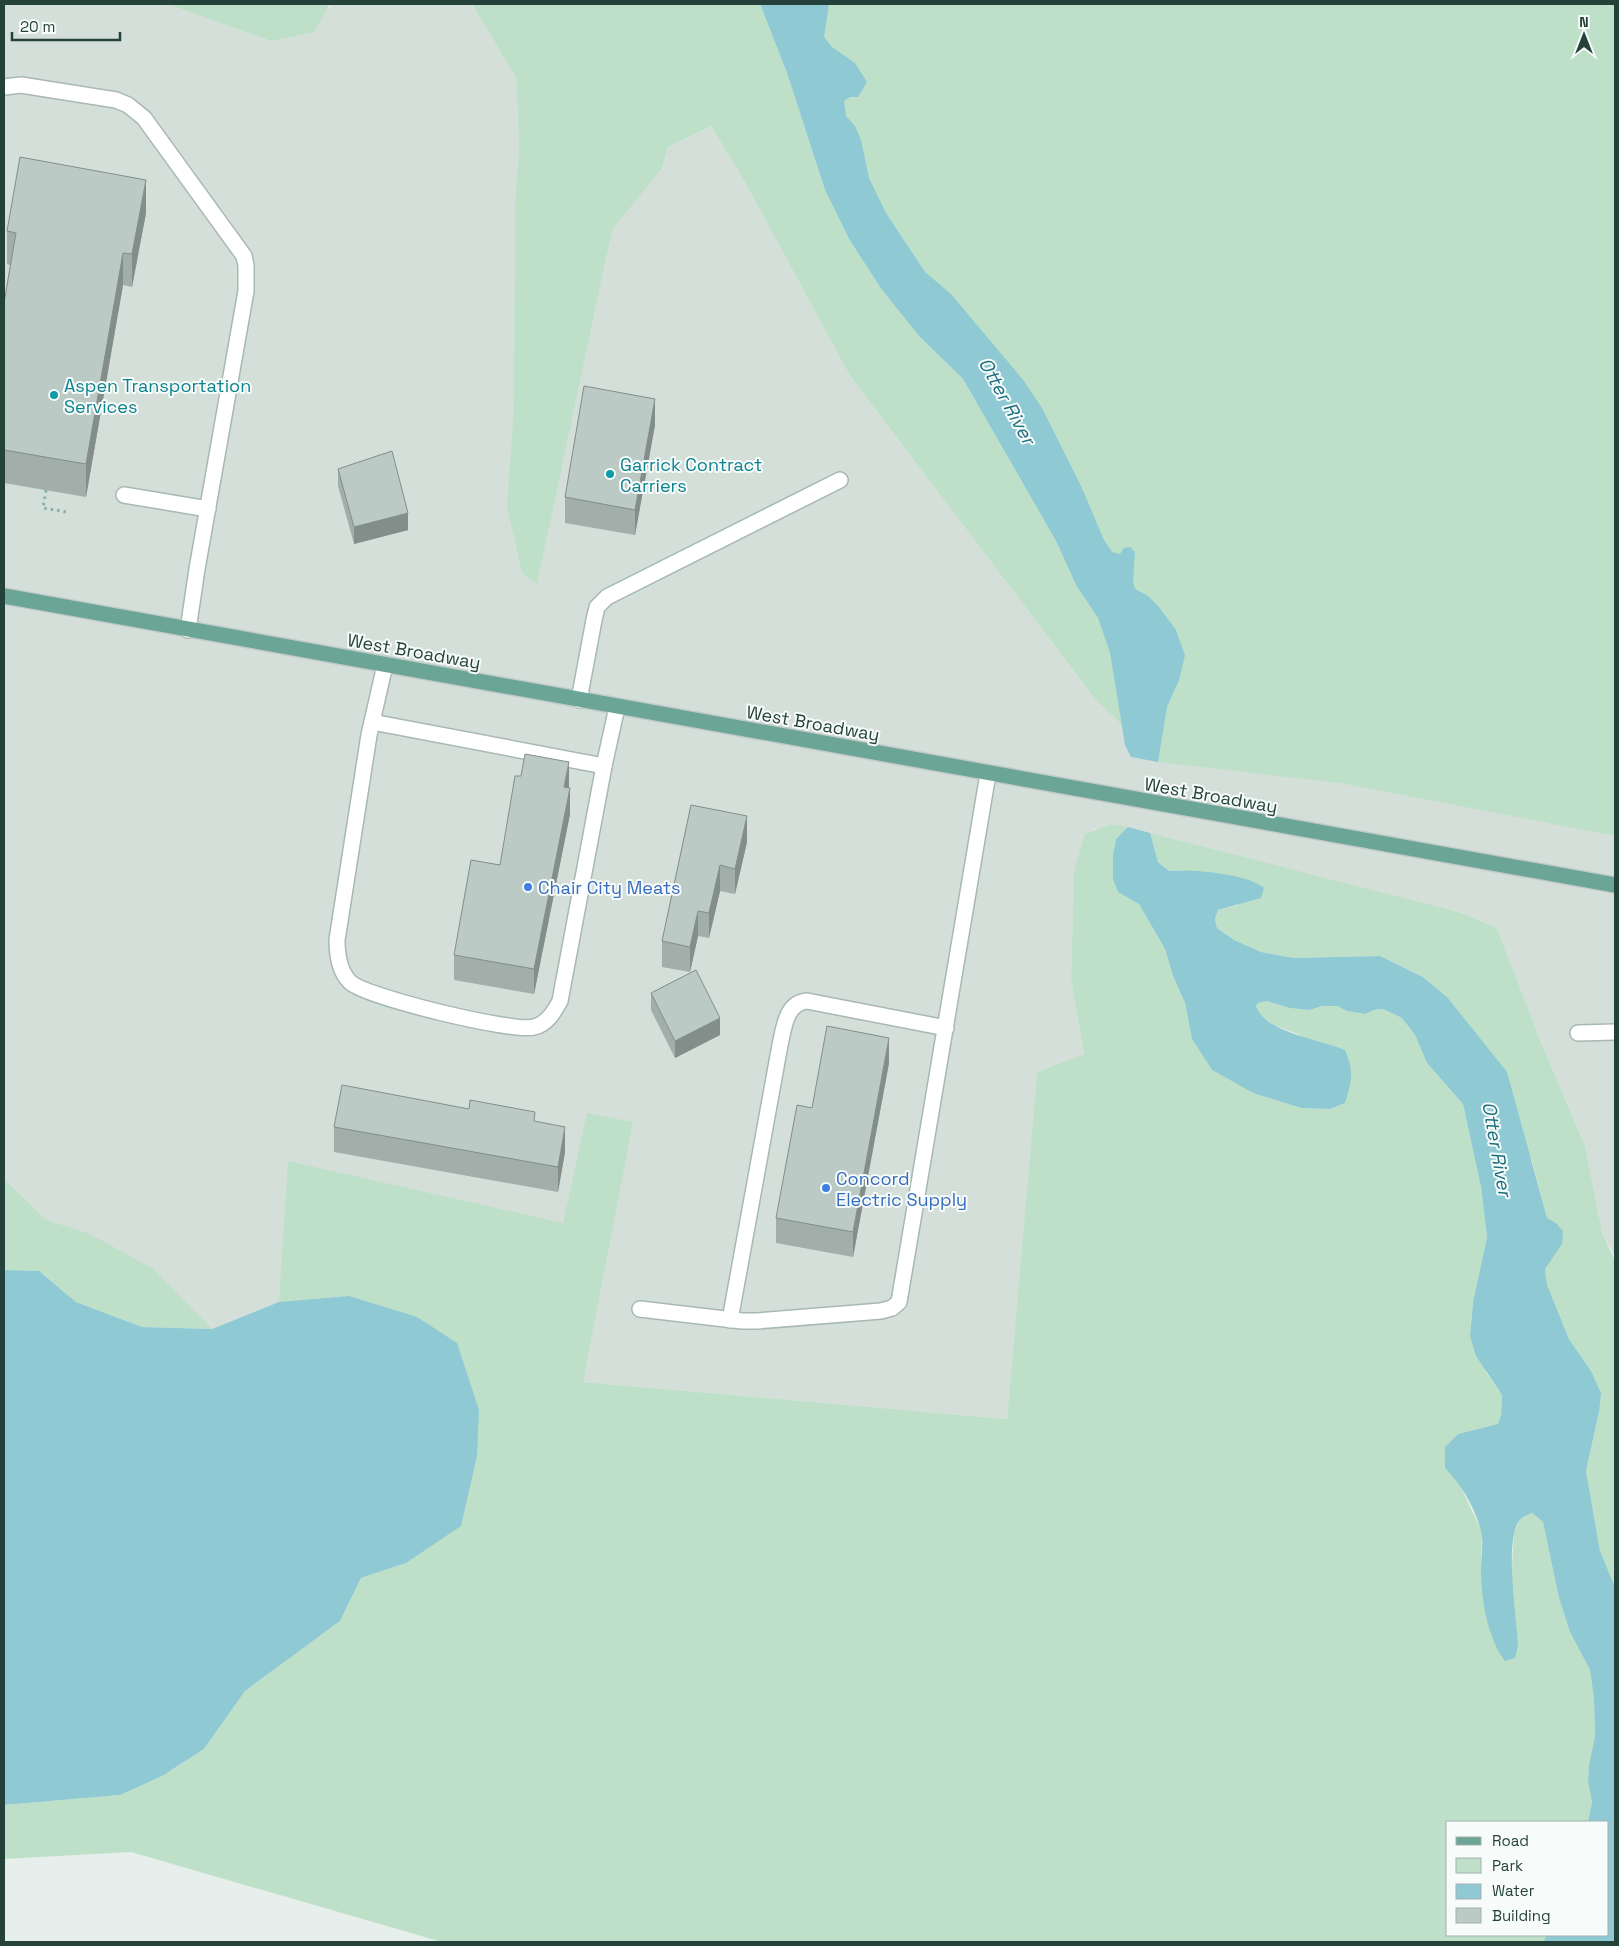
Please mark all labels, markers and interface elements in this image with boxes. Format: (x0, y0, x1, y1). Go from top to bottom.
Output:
scale bar (12, 10, 120, 42)
north arrow (1559, 10, 1609, 60)
text: N (1579, 13, 1589, 31)
text: 20 m (20, 17, 55, 36)
water label: Otter River (973, 353, 1042, 451)
place label: Aspen Transportation Services (64, 374, 251, 418)
marker: Aspen Transportation Services (48, 389, 60, 401)
place label: Garrick Contract Carriers (620, 453, 762, 497)
marker: Garrick Contract Carriers (604, 468, 616, 480)
street label: West Broadway (346, 628, 482, 674)
street label: West Broadway (745, 700, 881, 746)
street label: West Broadway (1143, 772, 1279, 818)
place label: Chair City Meats (538, 876, 680, 899)
marker: Chair City Meats (522, 881, 534, 893)
water label: Otter River (1476, 1100, 1518, 1200)
place label: Concord Electric Supply (836, 1167, 967, 1211)
marker: Concord Electric Supply (820, 1182, 832, 1194)
legend (1446, 1821, 1609, 1936)
text: Road (1492, 1831, 1529, 1850)
text: Park (1492, 1856, 1523, 1875)
text: Water (1492, 1881, 1535, 1900)
text: Building (1492, 1906, 1551, 1925)

